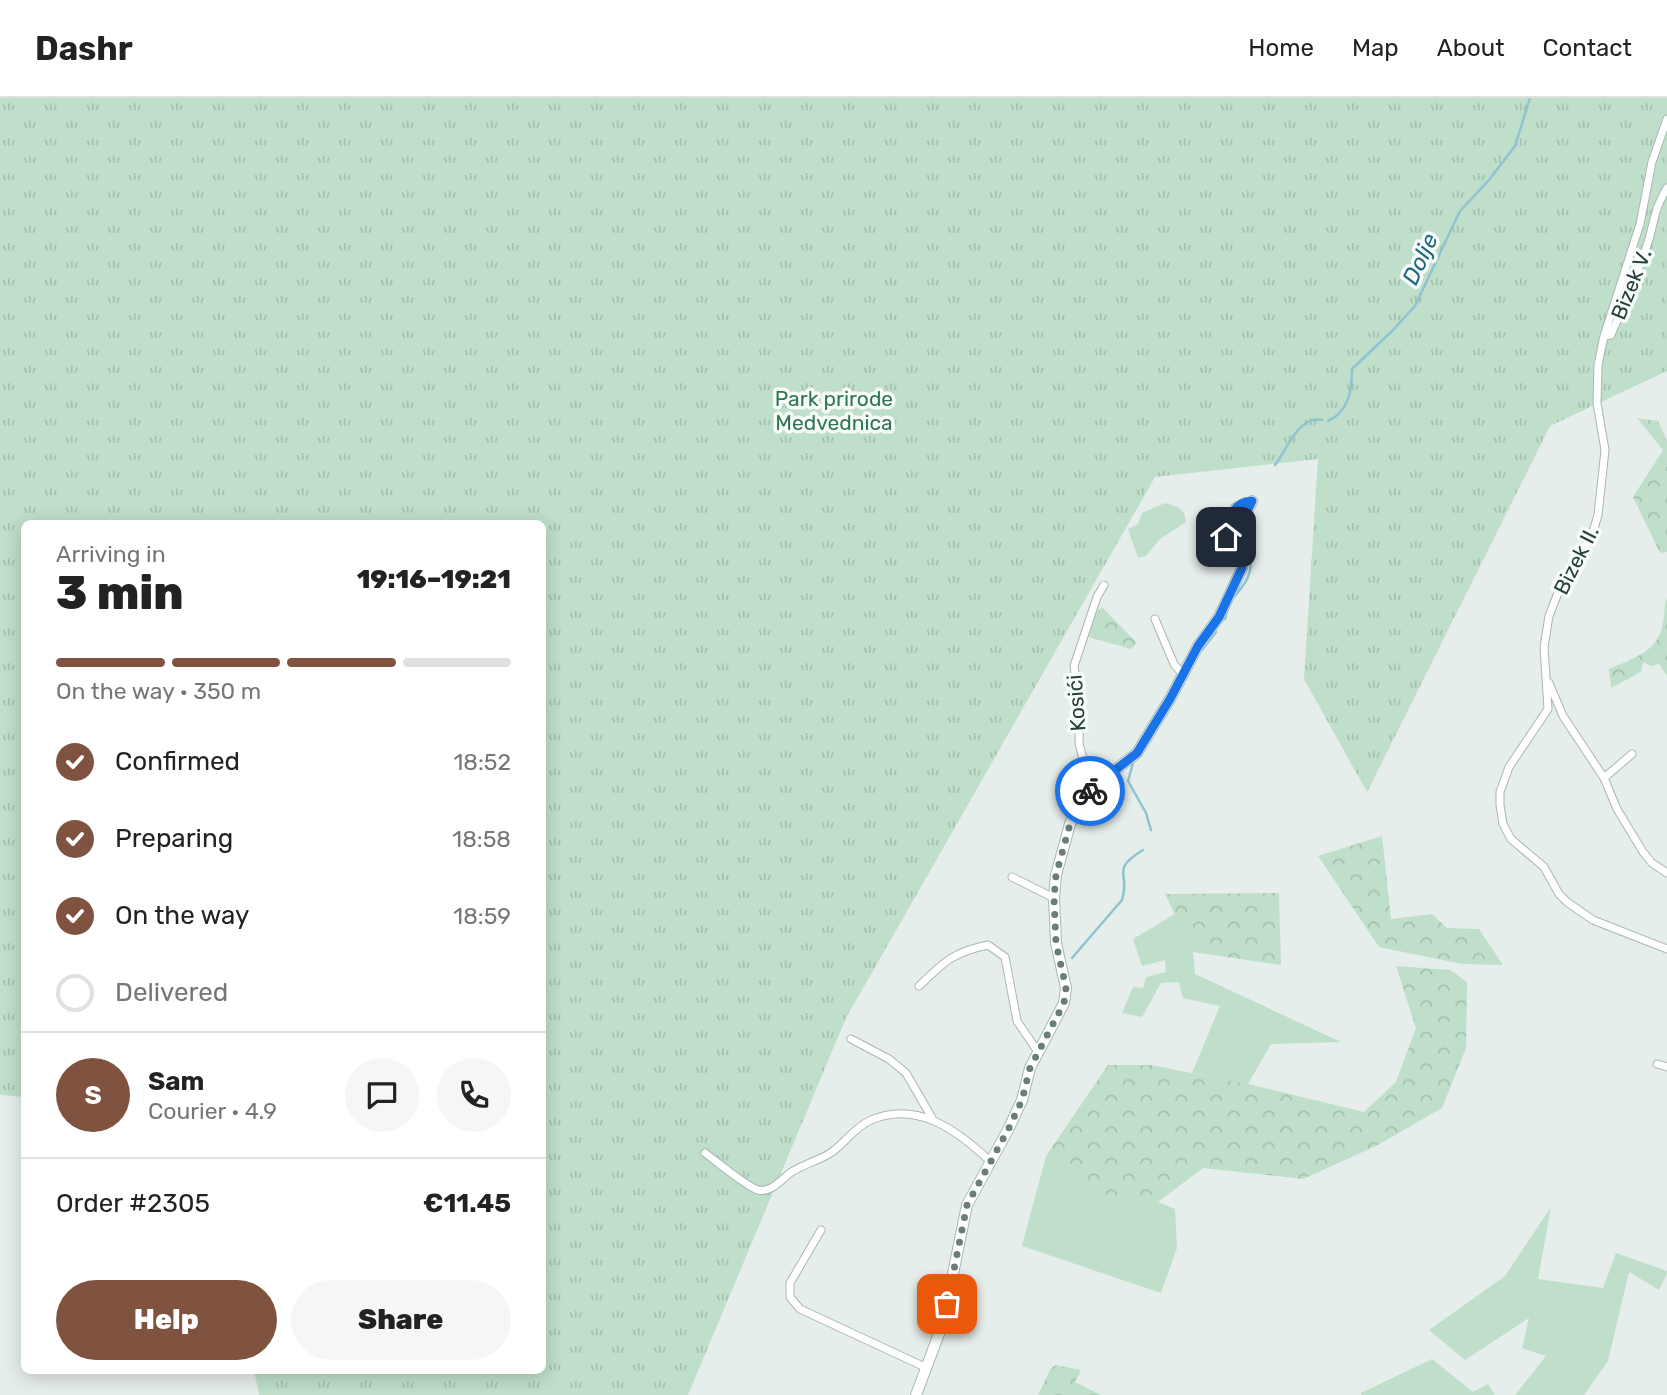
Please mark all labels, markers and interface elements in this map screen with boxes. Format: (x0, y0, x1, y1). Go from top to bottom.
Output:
text: Dashr (35, 29, 133, 68)
text: Home (1248, 34, 1314, 62)
text: Map (1352, 34, 1399, 62)
text: About (1437, 34, 1505, 62)
text: Contact (1543, 34, 1632, 62)
water label: Dolje (1396, 229, 1444, 289)
street label: Bizek V. (1606, 245, 1656, 323)
park label: Park prirode Medvednica (775, 386, 893, 435)
pin (1196, 507, 1256, 567)
icon: home (1207, 518, 1245, 556)
street label: Bizek II. (1548, 521, 1604, 599)
text: Arriving in (56, 540, 166, 568)
text: 19:16–19:21 (357, 564, 511, 595)
text: 3 min (56, 566, 184, 621)
street label: Kosići (1062, 674, 1090, 732)
text: On the way · 350 m (56, 677, 261, 705)
icon: check (56, 743, 94, 781)
text: Confirmed (115, 746, 240, 777)
text: 18:52 (453, 748, 511, 776)
courier (1055, 756, 1125, 826)
icon: bike (1071, 772, 1109, 810)
icon: check (56, 820, 94, 858)
text: Preparing (115, 823, 233, 854)
text: 18:58 (452, 825, 511, 853)
icon: check (56, 897, 94, 935)
text: On the way (115, 900, 249, 931)
text: 18:59 (453, 902, 511, 930)
text: Delivered (115, 977, 228, 1008)
button: chat (345, 1058, 419, 1132)
button: phone (437, 1058, 511, 1132)
text: Sam (148, 1066, 204, 1097)
text: S (84, 1080, 102, 1111)
text: Courier · 4.9 (148, 1097, 277, 1125)
text: Order #2305 (56, 1188, 210, 1219)
text: €11.45 (423, 1188, 511, 1219)
pin (917, 1274, 977, 1334)
button: Help (56, 1280, 277, 1360)
button: Share (291, 1280, 511, 1360)
icon: bag (928, 1285, 966, 1323)

